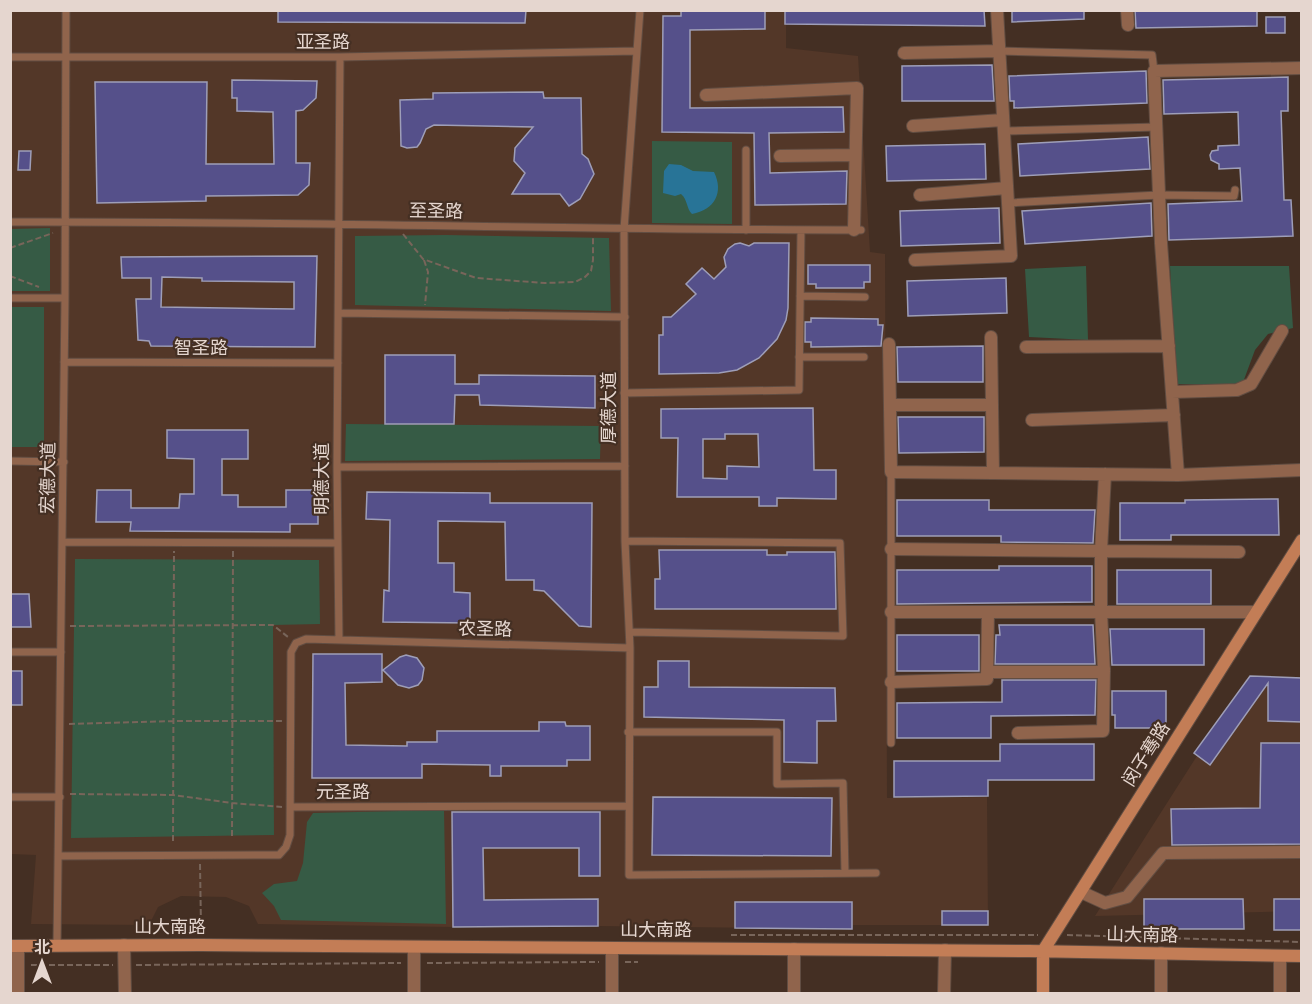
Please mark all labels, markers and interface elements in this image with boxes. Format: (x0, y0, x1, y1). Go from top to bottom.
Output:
street label: 亚圣路 (296, 32, 350, 53)
street label: 至圣路 (409, 201, 463, 222)
street label: 智圣路 (174, 338, 228, 359)
street label: 厚德大道 (599, 372, 620, 444)
street label: 宏德大道 (37, 442, 60, 514)
street label: 明德大道 (312, 443, 333, 515)
street label: 农圣路 (458, 619, 512, 640)
street label: 闵子骞路 (1118, 718, 1174, 790)
street label: 元圣路 (316, 782, 370, 803)
street label: 山大南路 (134, 917, 206, 938)
street label: 山大南路 (620, 920, 692, 941)
street label: 山大南路 (1106, 924, 1178, 947)
north arrow (12, 932, 72, 992)
text: 北 (34, 939, 50, 958)

